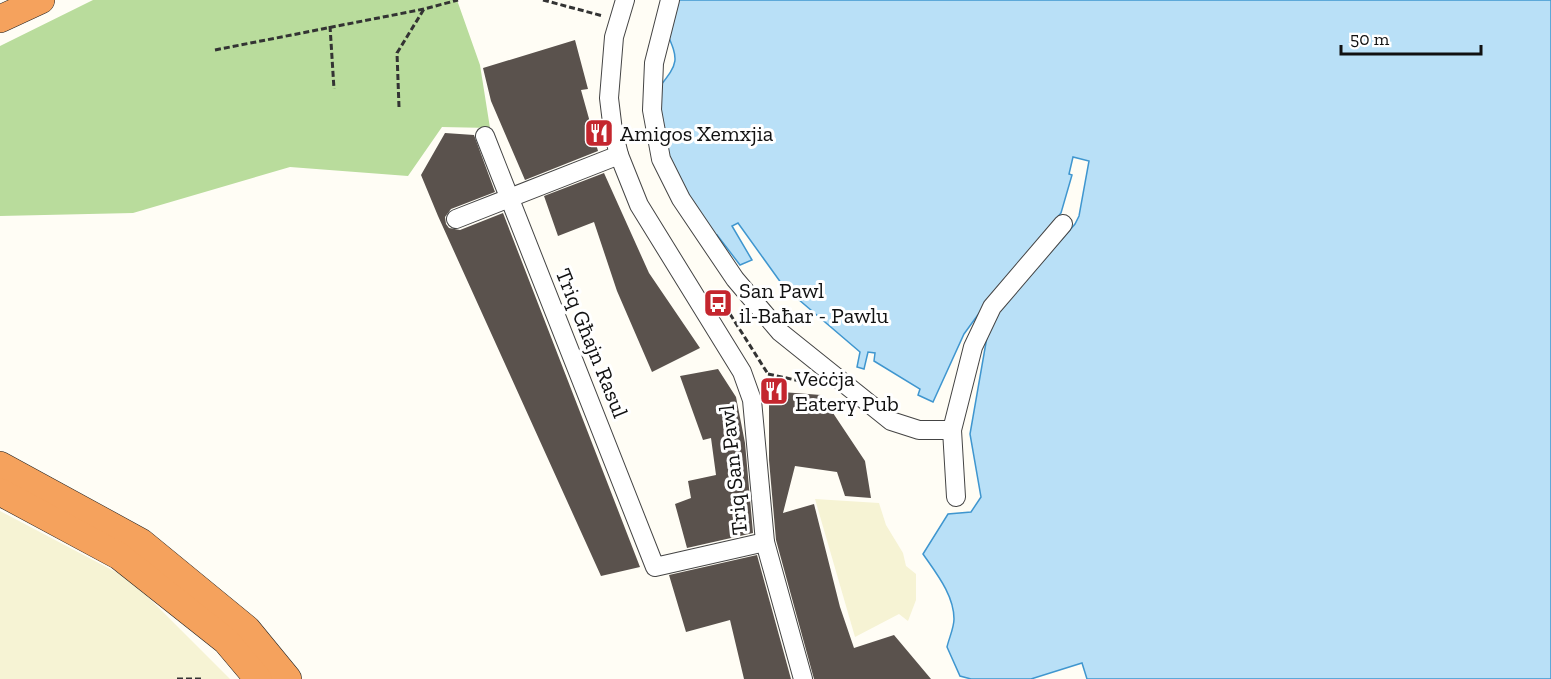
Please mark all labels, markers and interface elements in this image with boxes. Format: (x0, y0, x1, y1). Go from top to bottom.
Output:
scale bar (1341, 18, 1480, 56)
text: 50 m (1350, 28, 1390, 50)
restaurant icon: Amigos Xemxjia (583, 117, 615, 149)
place label: Amigos Xemxjia (620, 120, 774, 147)
street label: Triq Għajn Rasul (550, 264, 634, 422)
place label: San Pawl il-Baħar - Pawlu (739, 277, 889, 329)
bus stop icon: San Pawl il-Baħar - Pawlu (702, 287, 734, 319)
place label: Veċċja Eatery Pub (794, 365, 899, 417)
restaurant icon: Veċċja Eatery Pub (758, 375, 790, 407)
street label: Triq San Pawl (713, 404, 753, 536)

